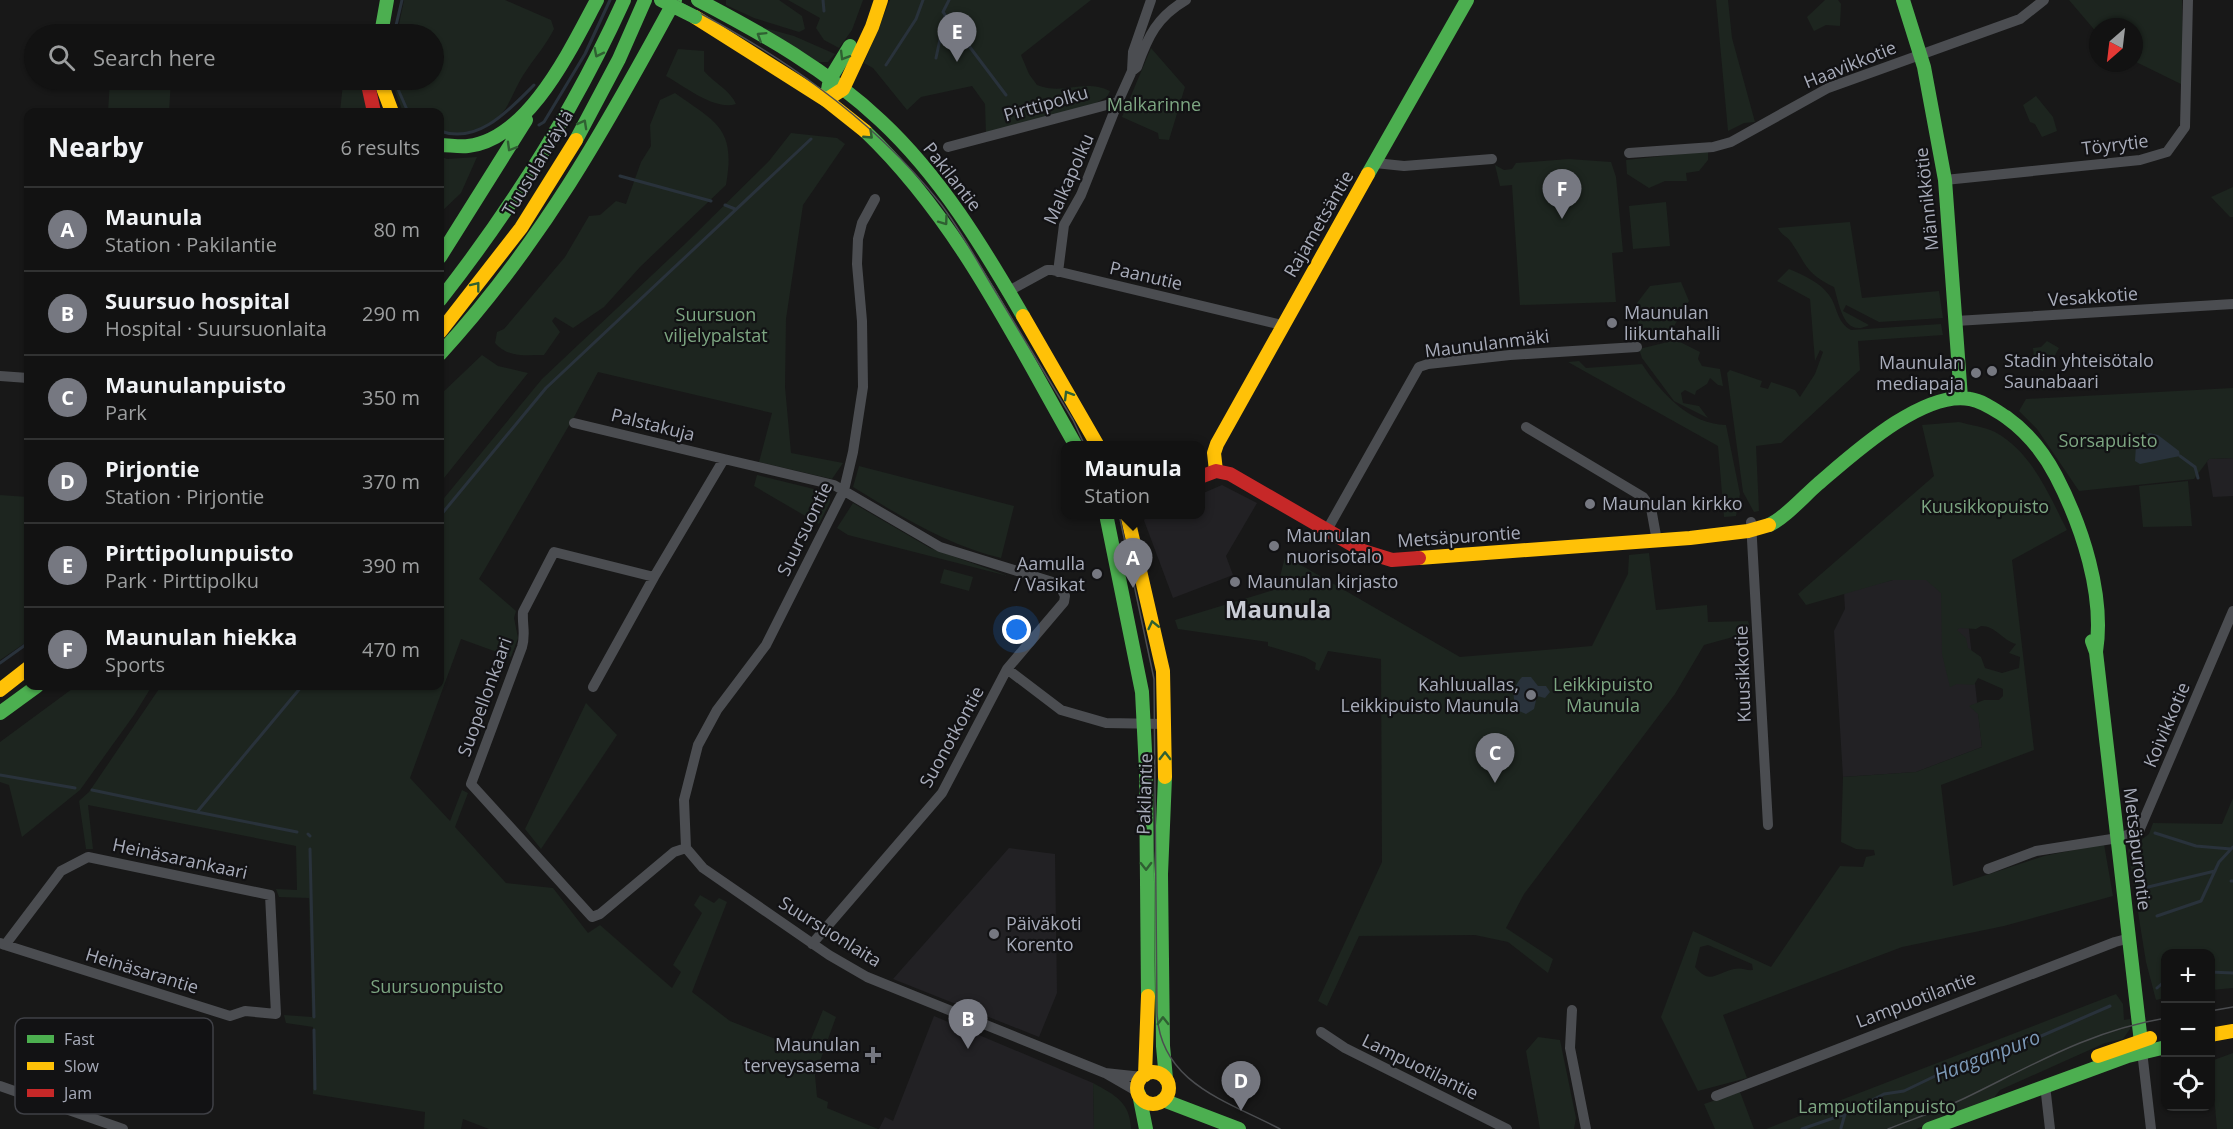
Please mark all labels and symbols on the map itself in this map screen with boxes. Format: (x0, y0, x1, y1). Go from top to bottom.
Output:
pin: E (938, 13, 976, 62)
north arrow (2089, 18, 2143, 72)
one-way arrow (757, 31, 767, 43)
street label: Haavikkotie (1800, 35, 1899, 93)
one-way arrow (594, 46, 606, 57)
one-way arrow (840, 50, 851, 60)
street label: Pirttipolku (1001, 80, 1091, 127)
park label: Malkarinne (1107, 92, 1201, 116)
street label: Tuusulanväylä (496, 105, 578, 220)
one-way arrow (576, 119, 587, 130)
one-way arrow (862, 128, 873, 139)
street label: Töyrytie (2080, 128, 2150, 160)
street label: Malkapolku (1037, 129, 1099, 228)
street label: Pakilantie (918, 137, 987, 216)
one-way arrow (506, 141, 518, 151)
street label: Männikkötie (1909, 146, 1943, 252)
street label: Rajametsäntie (1278, 166, 1358, 281)
pin: F (1542, 170, 1582, 219)
one-way arrow (937, 214, 948, 225)
street label: Paanutie (1107, 255, 1185, 295)
street label: Vesakkotie (2047, 281, 2139, 311)
one-way arrow (469, 282, 480, 293)
place label: Maunulan liikuntahalli (1624, 300, 1720, 345)
park label: Suursuon viljelypalstat (664, 302, 768, 347)
marker: Maunulan liikuntahalli (1605, 316, 1619, 330)
street label: Maunulanmäki (1423, 323, 1551, 363)
place label: Stadin yhteisötalo Saunabaari (2004, 348, 2154, 393)
place label: Maunulan mediapaja (1876, 350, 1964, 395)
marker: Stadin yhteisötalo Saunabaari (1985, 364, 1999, 378)
marker: Maunulan mediapaja (1969, 366, 1983, 380)
one-way arrow (1064, 391, 1075, 401)
street label: Palstakuja (609, 402, 698, 446)
park label: Sorsapuisto (2058, 428, 2158, 452)
street label: Suursuontie (771, 478, 837, 580)
place label: Maunulan kirkko (1602, 491, 1743, 515)
park label: Kuusikkopuisto (1921, 494, 2049, 518)
marker: Maunulan kirkko (1583, 497, 1597, 511)
street label: Metsäpurontie (1396, 520, 1521, 552)
place label: Maunulan nuorisotalo (1286, 523, 1382, 568)
pin: A (1114, 538, 1152, 588)
marker: Maunulan nuorisotalo (1267, 539, 1281, 553)
place label: Aamulla / Vasikat (1014, 551, 1085, 596)
marker: Aamulla / Vasikat (1090, 567, 1104, 581)
place label: Maunulan kirjasto (1247, 569, 1398, 593)
marker: Maunulan kirjasto (1228, 575, 1242, 589)
district label: Maunula (1225, 592, 1331, 625)
your location (1002, 615, 1031, 644)
one-way arrow (1148, 620, 1161, 630)
street label: Kuusikkotie (1728, 625, 1756, 723)
street label: Suopellonkaari (451, 634, 517, 760)
place label: Kahluuallas, Leikkipuisto Maunula (1341, 672, 1519, 717)
park label: Leikkipuisto Maunula (1553, 672, 1653, 717)
street label: Koivikkotie (2137, 678, 2195, 771)
street label: Suonotkontie (913, 682, 989, 791)
marker: Kahluuallas, Leikkipuisto Maunula (1524, 688, 1538, 702)
pin: C (1476, 734, 1514, 783)
one-way arrow (1159, 752, 1171, 761)
street label: Pakilantie (1131, 753, 1157, 835)
street label: Metsäpurontie (2119, 786, 2157, 912)
street label: Heinäsarankaari (111, 832, 250, 884)
one-way arrow (1140, 862, 1152, 871)
street label: Suursuonlaita (775, 890, 886, 972)
place label: Päiväkoti Korento (1006, 911, 1082, 956)
marker: Päiväkoti Korento (987, 927, 1001, 941)
street label: Heinäsarantie (83, 941, 202, 999)
street label: Lampuotilantie (1852, 965, 1979, 1033)
park label: Suursuonpuisto (370, 974, 504, 998)
pin: B (948, 1000, 988, 1049)
one-way arrow (1157, 1016, 1169, 1025)
legend (15, 1018, 213, 1114)
water label: Haaganpuro (1930, 1023, 2044, 1088)
text: Fast (64, 1028, 95, 1050)
street label: Lampuotilantie (1358, 1028, 1483, 1105)
place label: Maunulan terveysasema (744, 1032, 860, 1077)
marker: Maunulan terveysasema (864, 1046, 882, 1064)
text: Slow (64, 1055, 99, 1077)
pin: D (1222, 1062, 1260, 1111)
text: Jam (62, 1082, 92, 1104)
park label: Lampuotilanpuisto (1798, 1094, 1956, 1118)

